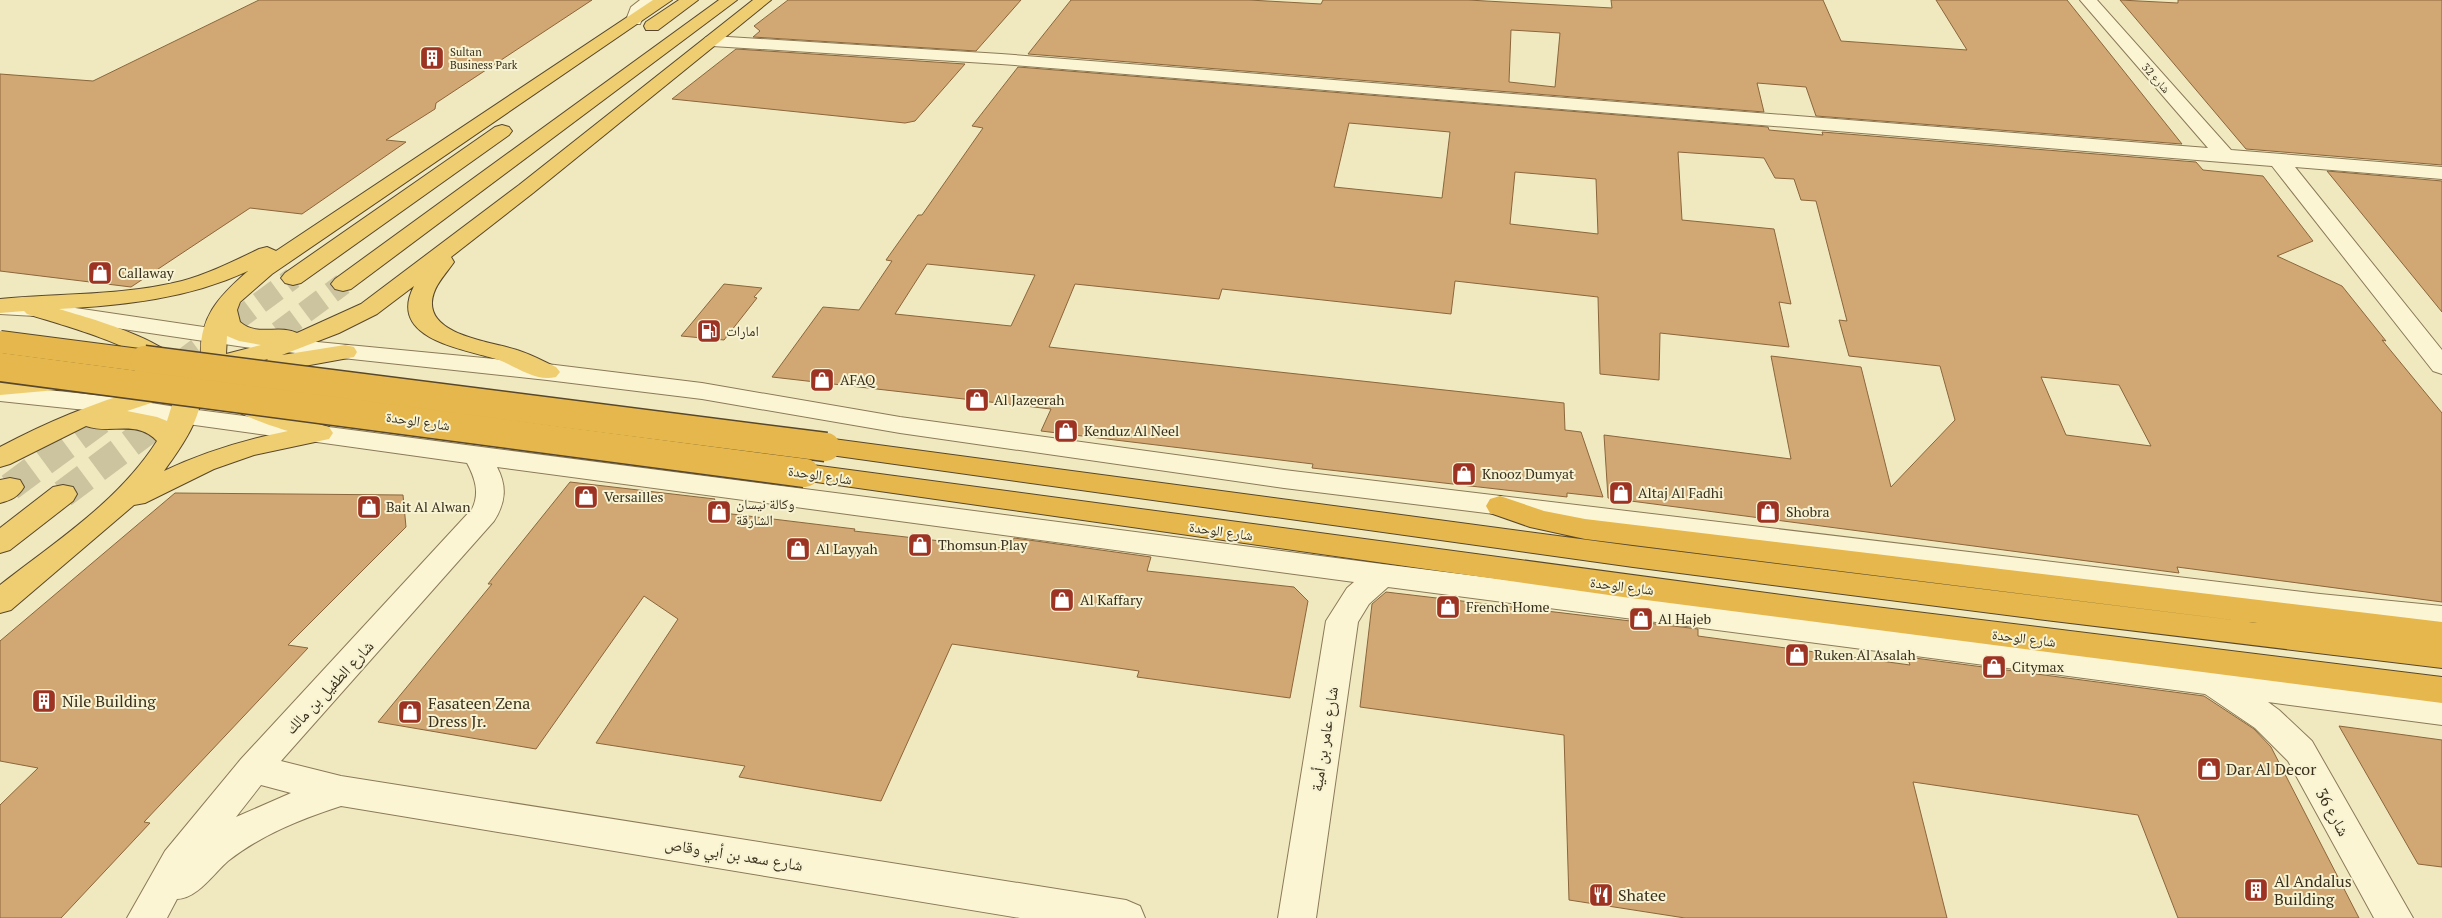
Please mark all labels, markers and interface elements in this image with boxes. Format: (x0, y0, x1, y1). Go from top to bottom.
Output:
building icon: Sultan Business Park (419, 45, 445, 71)
place label: Sultan Business Park (450, 45, 518, 72)
street label: شارع 32 (2139, 60, 2173, 96)
shop icon: Callaway (87, 260, 113, 286)
place label: Callaway (118, 263, 175, 282)
fuel station icon: امارات (696, 318, 722, 344)
place label: امارات (726, 321, 759, 340)
shop icon: AFAQ (809, 367, 835, 393)
place label: AFAQ (840, 370, 876, 389)
shop icon: Al Jazeerah (964, 387, 990, 413)
place label: Al Jazeerah (994, 390, 1064, 409)
street label: شارع الوحدة (385, 407, 451, 435)
shop icon: Kenduz Al Neel (1053, 418, 1079, 444)
place label: Kenduz Al Neel (1084, 421, 1179, 440)
street label: شارع الوحدة (787, 461, 853, 489)
shop icon: Knooz Dumyat (1451, 461, 1477, 487)
place label: Knooz Dumyat (1482, 464, 1575, 483)
shop icon: Altaj Al Fadhi (1608, 480, 1634, 506)
place label: Altaj Al Fadhi (1638, 483, 1723, 502)
shop icon: Versailles (573, 484, 599, 510)
place label: Versailles (604, 487, 664, 506)
shop icon: Bait Al Alwan (356, 494, 382, 520)
place label: وكالة نيسان الشارقة (736, 494, 795, 529)
place label: Bait Al Alwan (386, 497, 471, 516)
shop icon: وكالة نيسان الشارقة (706, 499, 732, 525)
shop icon: Shobra (1755, 499, 1781, 525)
place label: Shobra (1786, 502, 1830, 521)
street label: شارع الوحدة (1188, 517, 1254, 545)
shop icon: Thomsun Play (907, 532, 933, 558)
place label: Thomsun Play (938, 535, 1028, 554)
shop icon: Al Layyah (785, 536, 811, 562)
place label: Al Layyah (816, 539, 878, 558)
street label: شارع الوحدة (1589, 572, 1655, 600)
shop icon: Al Kaffary (1049, 587, 1075, 613)
place label: Al Kaffary (1080, 590, 1144, 609)
shop icon: French Home (1435, 594, 1461, 620)
place label: French Home (1466, 597, 1550, 616)
shop icon: Al Hajeb (1628, 606, 1654, 632)
place label: Al Hajeb (1658, 609, 1712, 628)
street label: شارع الوحدة (1991, 624, 2057, 652)
street label: شارع الطفيل بن مالك (280, 635, 378, 739)
shop icon: Ruken Al Asalah (1784, 642, 1810, 668)
place label: Ruken Al Asalah (1814, 645, 1916, 664)
shop icon: Citymax (1981, 654, 2007, 680)
place label: Citymax (2012, 657, 2065, 676)
street label: شارع عامر بن أمية (1305, 685, 1343, 793)
building icon: Nile Building (31, 688, 57, 714)
place label: Nile Building (62, 690, 156, 712)
place label: Fasateen Zena Dress Jr. (428, 692, 530, 732)
shop icon: Fasateen Zena Dress Jr. (397, 699, 423, 725)
shop icon: Dar Al Decor (2196, 756, 2222, 782)
place label: Dar Al Decor (2226, 758, 2317, 780)
street label: شارع 36 (2311, 784, 2355, 840)
street label: شارع سعد بن أبي وقاص (663, 832, 805, 878)
place label: Al Andalus Building (2274, 870, 2352, 910)
building icon: Al Andalus Building (2243, 877, 2269, 903)
restaurant icon: Shatee (1588, 882, 1614, 908)
place label: Shatee (1618, 884, 1666, 906)

